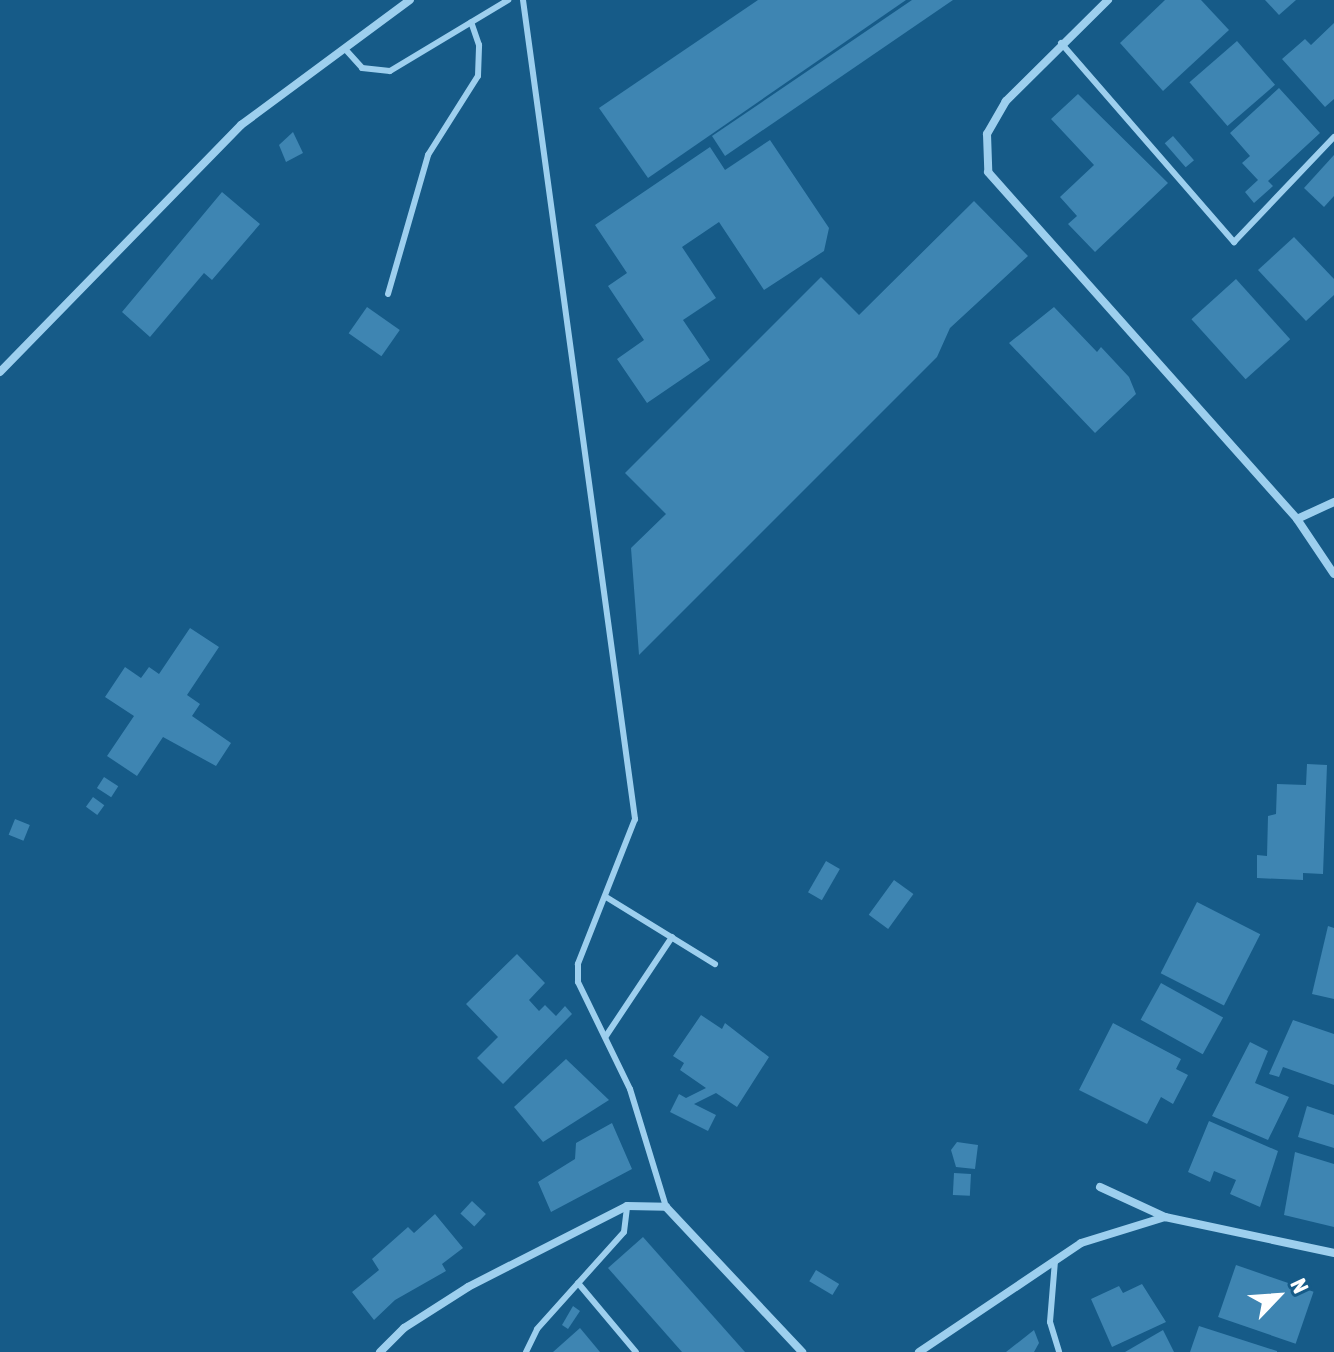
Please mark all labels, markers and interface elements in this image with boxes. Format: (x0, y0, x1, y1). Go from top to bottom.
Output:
north arrow (1238, 1256, 1318, 1336)
text: N (1285, 1274, 1314, 1297)

